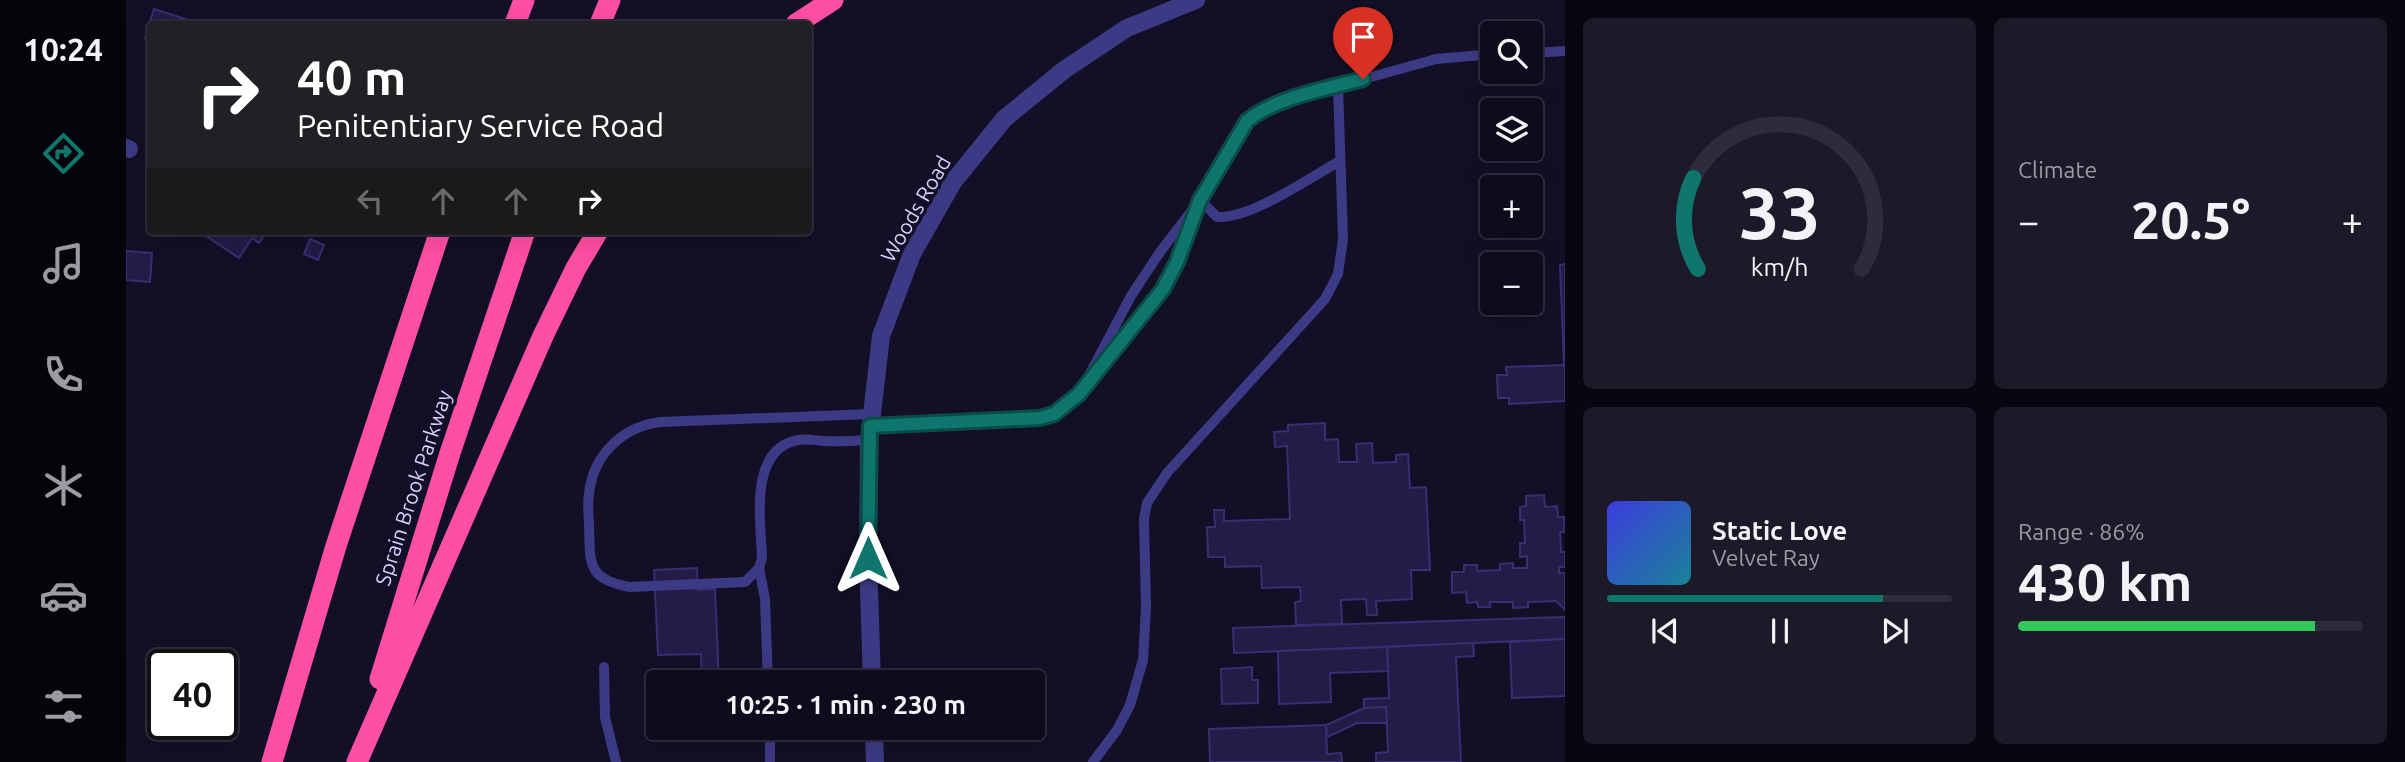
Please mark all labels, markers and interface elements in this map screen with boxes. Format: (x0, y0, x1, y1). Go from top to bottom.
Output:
pin (1333, 7, 1393, 79)
icon: arrive (1344, 18, 1382, 56)
map controls (1480, 21, 1543, 315)
button: search (1480, 21, 1543, 84)
text: 10:24 (23, 31, 103, 67)
icon: right (182, 49, 273, 140)
text: 40 m (297, 49, 406, 104)
button: layers (1480, 98, 1543, 161)
text: Penitentiary Service Road (297, 107, 664, 143)
icon: directions (39, 129, 88, 178)
street label: Woods Road (875, 151, 955, 266)
text: Climate (2018, 157, 2097, 182)
text: 33 (1738, 172, 1821, 254)
button: + (1480, 175, 1543, 238)
icon: left (351, 182, 389, 220)
icon: ahead (424, 182, 462, 220)
icon: ahead (497, 182, 535, 220)
icon: right (570, 182, 608, 220)
text: 20.5° (2131, 191, 2250, 249)
text: − (2018, 200, 2039, 242)
text: + (2342, 200, 2363, 242)
icon: music (39, 239, 88, 288)
button: − (1480, 252, 1543, 315)
text: km/h (1751, 253, 1808, 281)
icon: phone (39, 350, 88, 399)
street label: Sprain Brook Parkway (370, 387, 456, 588)
icon: climate (39, 461, 88, 510)
text: Static Love (1712, 516, 1847, 545)
text: Range · 86% (2018, 519, 2145, 544)
position arrow (831, 521, 905, 595)
text: Velvet Ray (1712, 545, 1820, 570)
text: 430 km (2018, 553, 2192, 611)
icon: car (39, 571, 88, 620)
icon: previous (1646, 612, 1684, 650)
icon: pause (1761, 612, 1799, 650)
icon: next (1876, 612, 1914, 650)
speed limit sign: 40 (147, 649, 238, 740)
icon: filters (39, 682, 88, 731)
text: 10:25 · 1 min · 230 m (725, 690, 966, 719)

